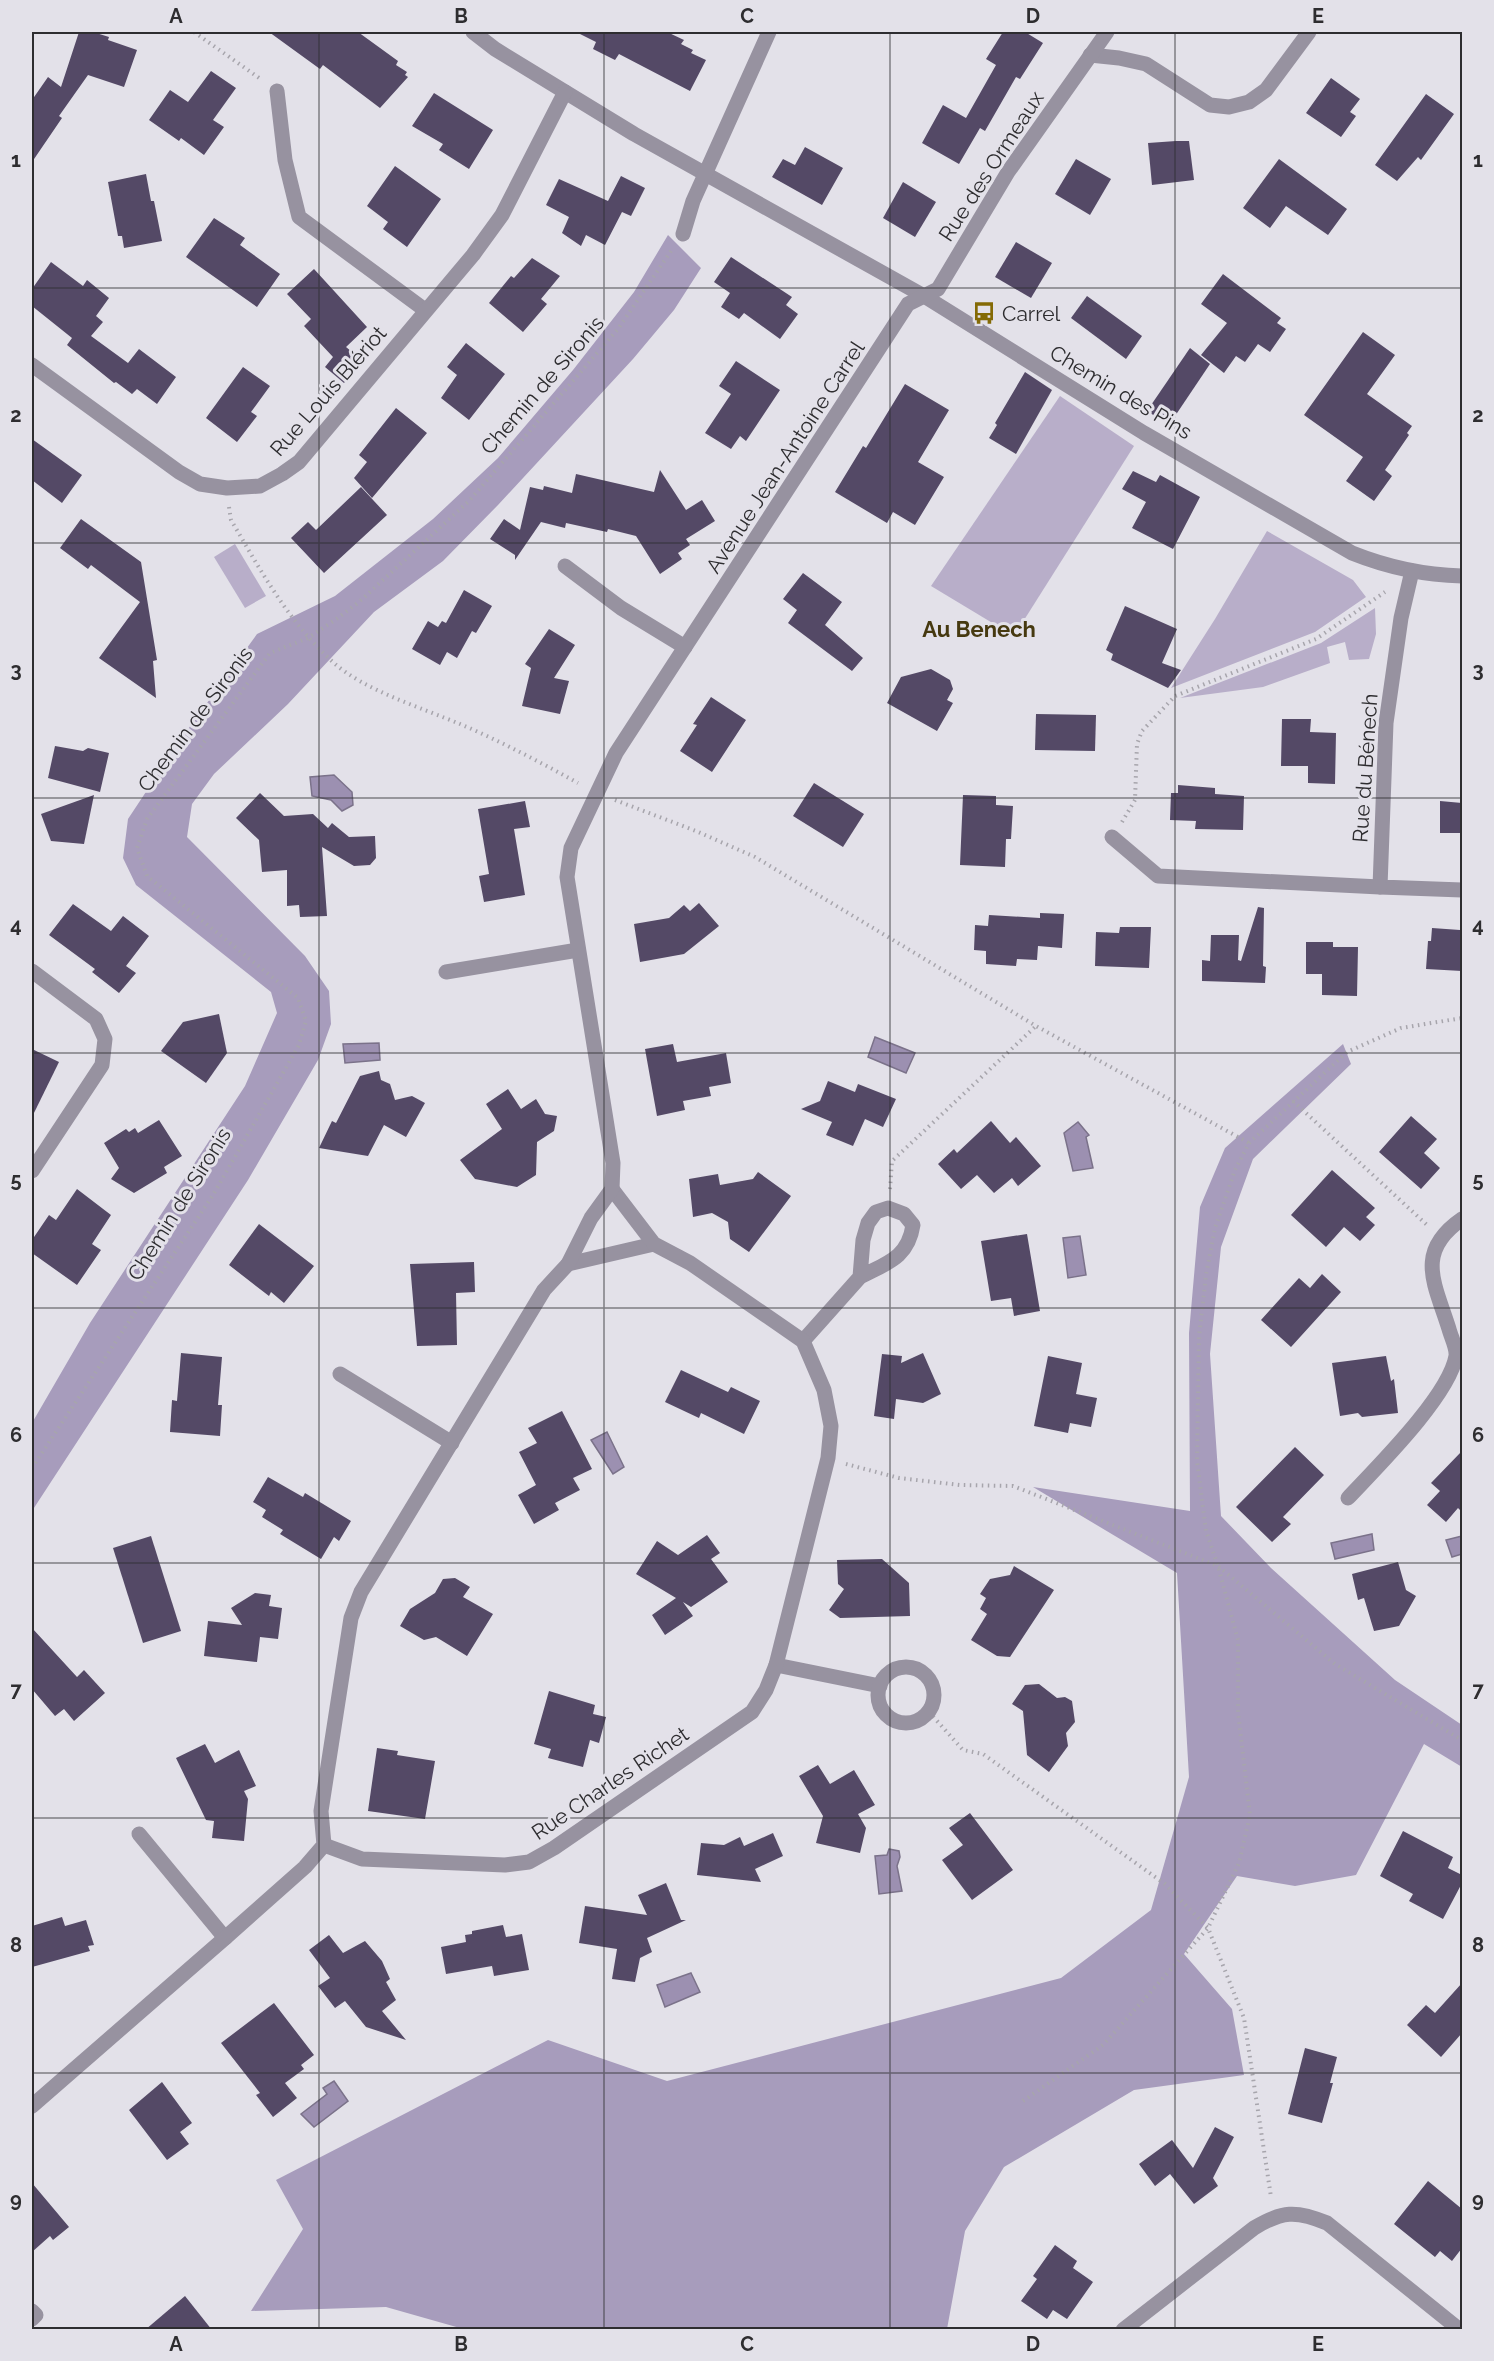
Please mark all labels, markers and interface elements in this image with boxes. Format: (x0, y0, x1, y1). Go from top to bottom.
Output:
text: A (169, 4, 183, 28)
text: B (454, 4, 468, 28)
text: C (740, 4, 754, 28)
text: D (1026, 4, 1040, 28)
text: E (1312, 4, 1324, 28)
street label: Rue des Ormeaux (933, 86, 1049, 246)
text: 1 (11, 148, 21, 172)
text: 1 (1473, 148, 1483, 172)
bus stop icon: Carrel (971, 300, 997, 326)
place label: Carrel (1002, 301, 1061, 326)
street label: Chemin de Sironis (475, 311, 609, 459)
street label: Rue Louis Blériot (265, 321, 391, 461)
street label: Avenue Jean-Antoine Carrel (701, 336, 870, 578)
street label: Chemin des Pins (1045, 340, 1197, 444)
text: 2 (10, 403, 22, 427)
text: 2 (1472, 403, 1484, 427)
district label: Au Benech (922, 616, 1036, 642)
street label: Chemin de Sironis (132, 642, 258, 796)
text: 3 (10, 658, 22, 682)
text: 3 (1472, 658, 1484, 682)
street label: Rue du Bénech (1347, 693, 1383, 843)
text: 4 (10, 913, 22, 937)
text: 4 (1472, 913, 1484, 937)
street label: Chemin de Sironis (122, 1123, 236, 1285)
text: 5 (10, 1168, 22, 1192)
text: 5 (1472, 1168, 1484, 1192)
text: 6 (10, 1423, 22, 1447)
text: 6 (1472, 1423, 1484, 1447)
text: 7 (10, 1678, 22, 1702)
text: 7 (1472, 1678, 1484, 1702)
street label: Rue Charles Richet (527, 1721, 693, 1845)
text: 8 (10, 1933, 22, 1957)
text: 8 (1472, 1933, 1484, 1957)
text: 9 (10, 2188, 22, 2212)
text: 9 (1472, 2188, 1484, 2212)
text: A (169, 2332, 183, 2356)
text: B (454, 2332, 468, 2356)
text: C (740, 2332, 754, 2356)
text: D (1026, 2332, 1040, 2356)
text: E (1312, 2332, 1324, 2356)

